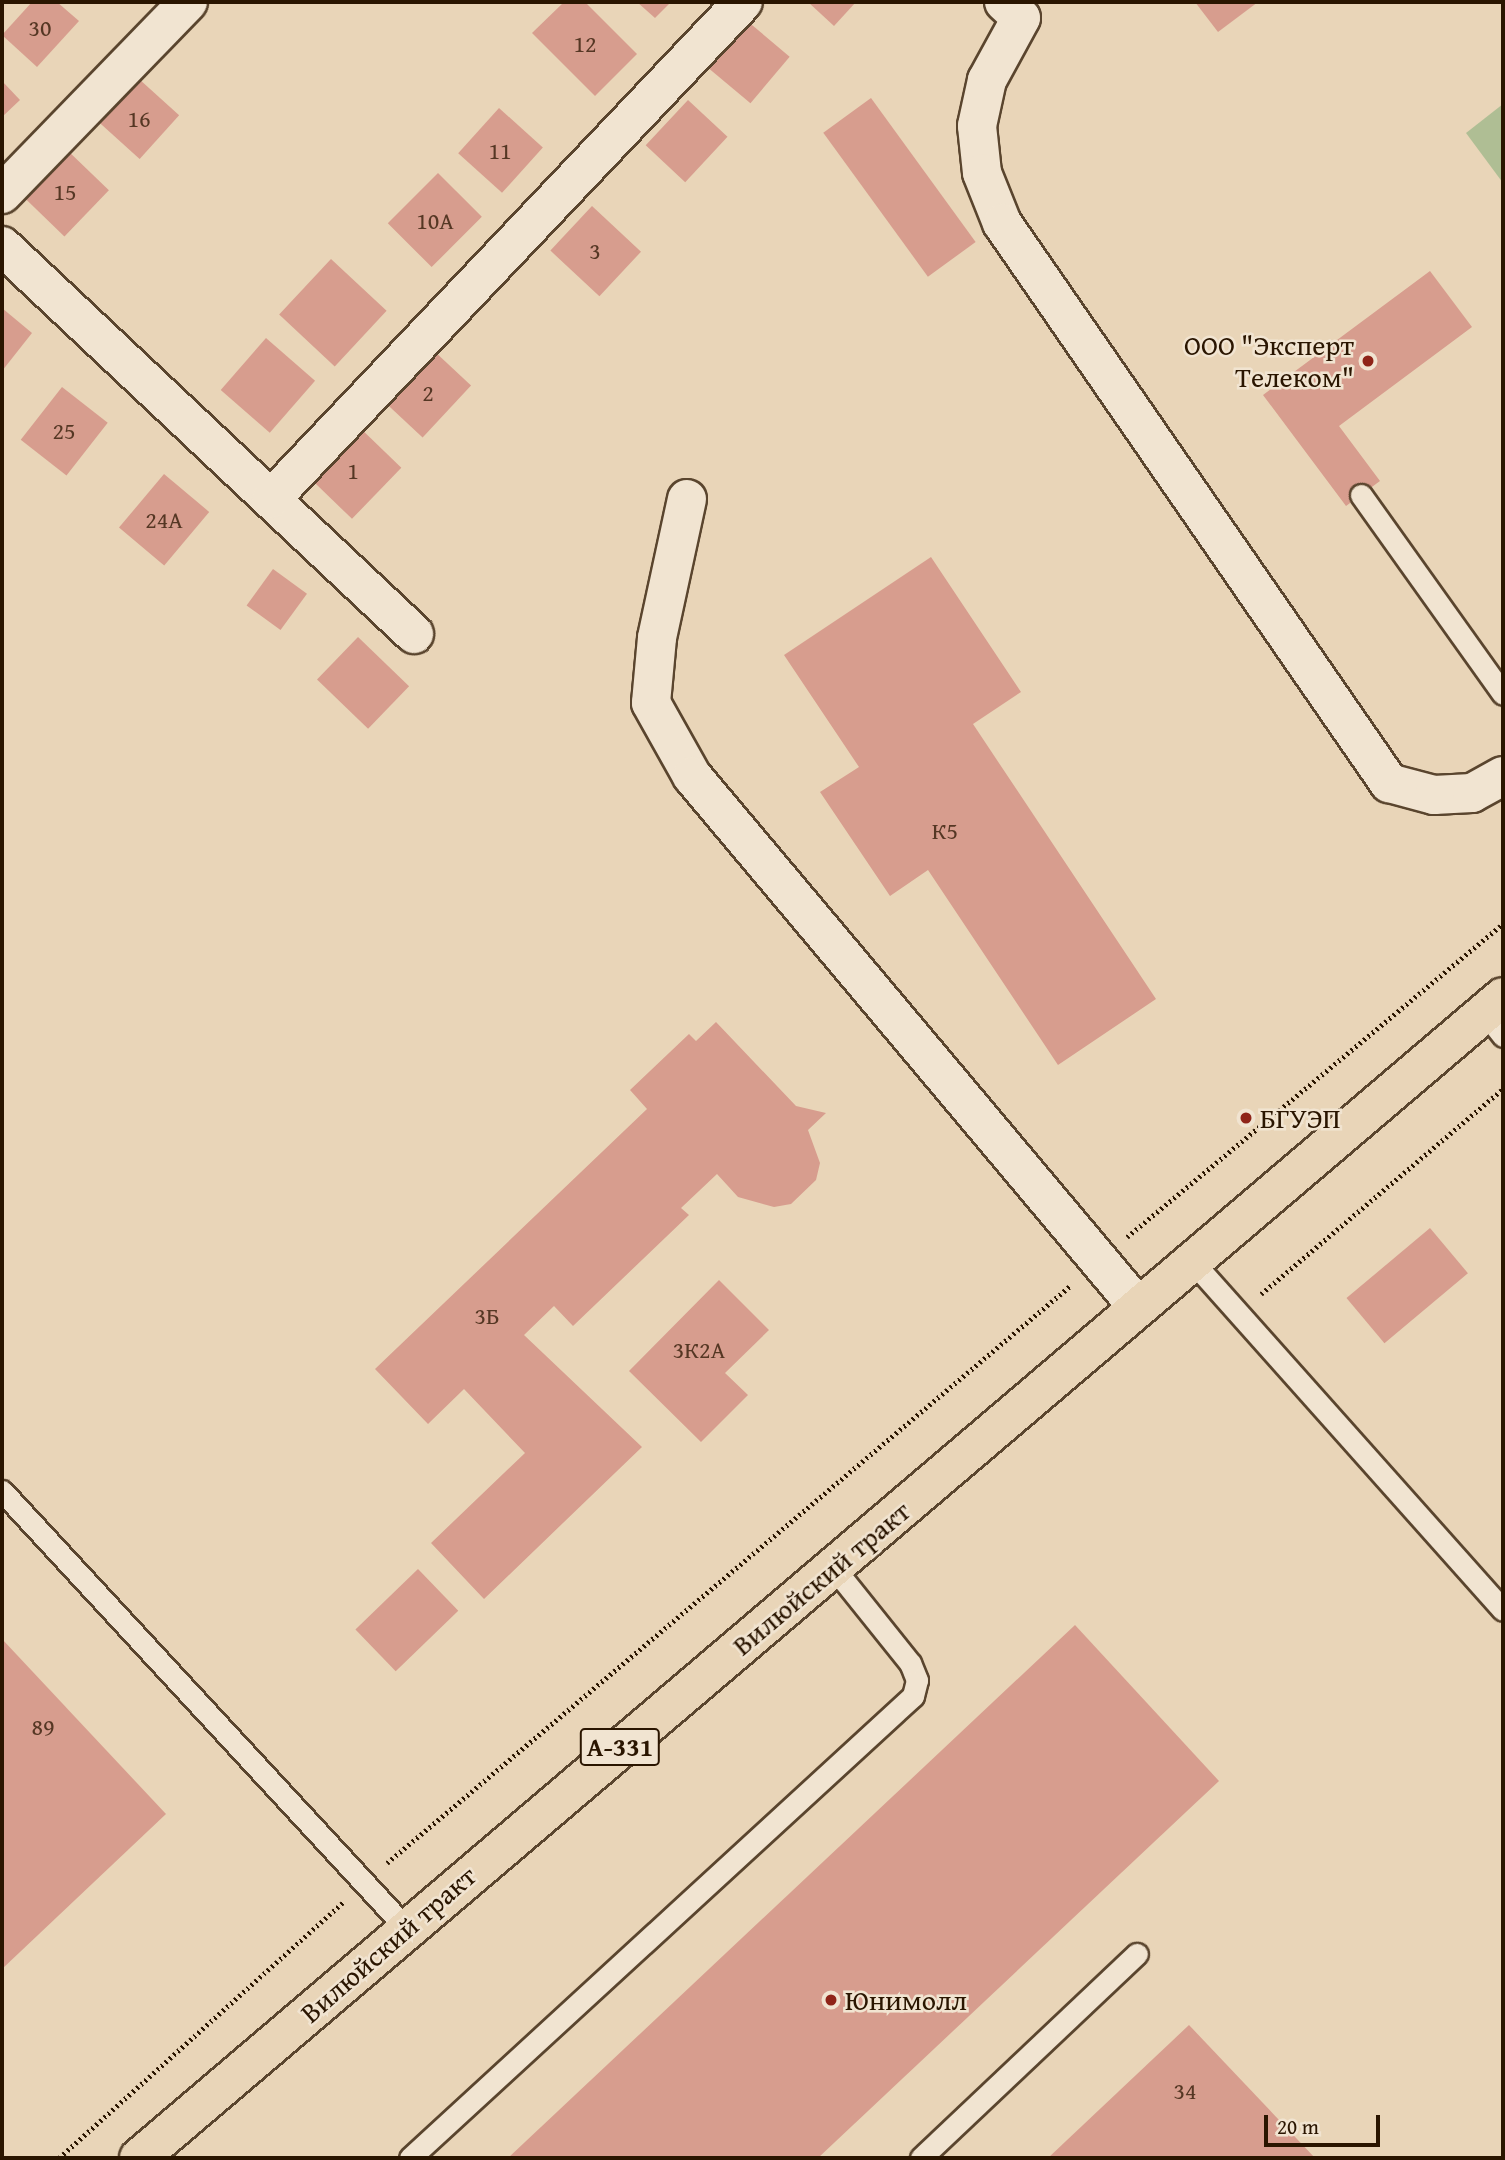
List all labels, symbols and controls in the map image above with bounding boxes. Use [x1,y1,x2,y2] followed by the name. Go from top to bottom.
[28,14,52,42] house number: 30
[573,30,597,58] house number: 12
[127,105,151,133] house number: 16
[488,137,512,165] house number: 11
[53,178,77,206] house number: 15
[416,207,454,235] house number: 10А
[589,237,601,265] house number: 3
[1184,328,1354,394] place label: ООО "Эксперт Телеком"
[1360,353,1376,369] marker: ООО "Эксперт Телеком"
[422,379,434,407] house number: 2
[52,417,76,445] house number: 25
[347,457,359,485] house number: 1
[145,506,183,534] house number: 24А
[932,817,958,845] house number: К5
[1260,1101,1341,1135] place label: БГУЭП
[1238,1110,1254,1126] marker: БГУЭП
[474,1302,500,1330] house number: 3Б
[673,1336,725,1364] house number: 3К2А
[725,1494,917,1662] street label: Вилюйский тракт
[31,1713,55,1741] house number: 89
[580,1724,660,1770] road number: А-331
[293,1859,483,2029] street label: Вилюйский тракт
[845,1983,967,2017] place label: Юнимолл
[823,1992,839,2008] marker: Юнимолл
[1173,2077,1197,2105] house number: 34
[1267,2100,1382,2144] scale bar
[1277,2111,1319,2142] text: 20 m

